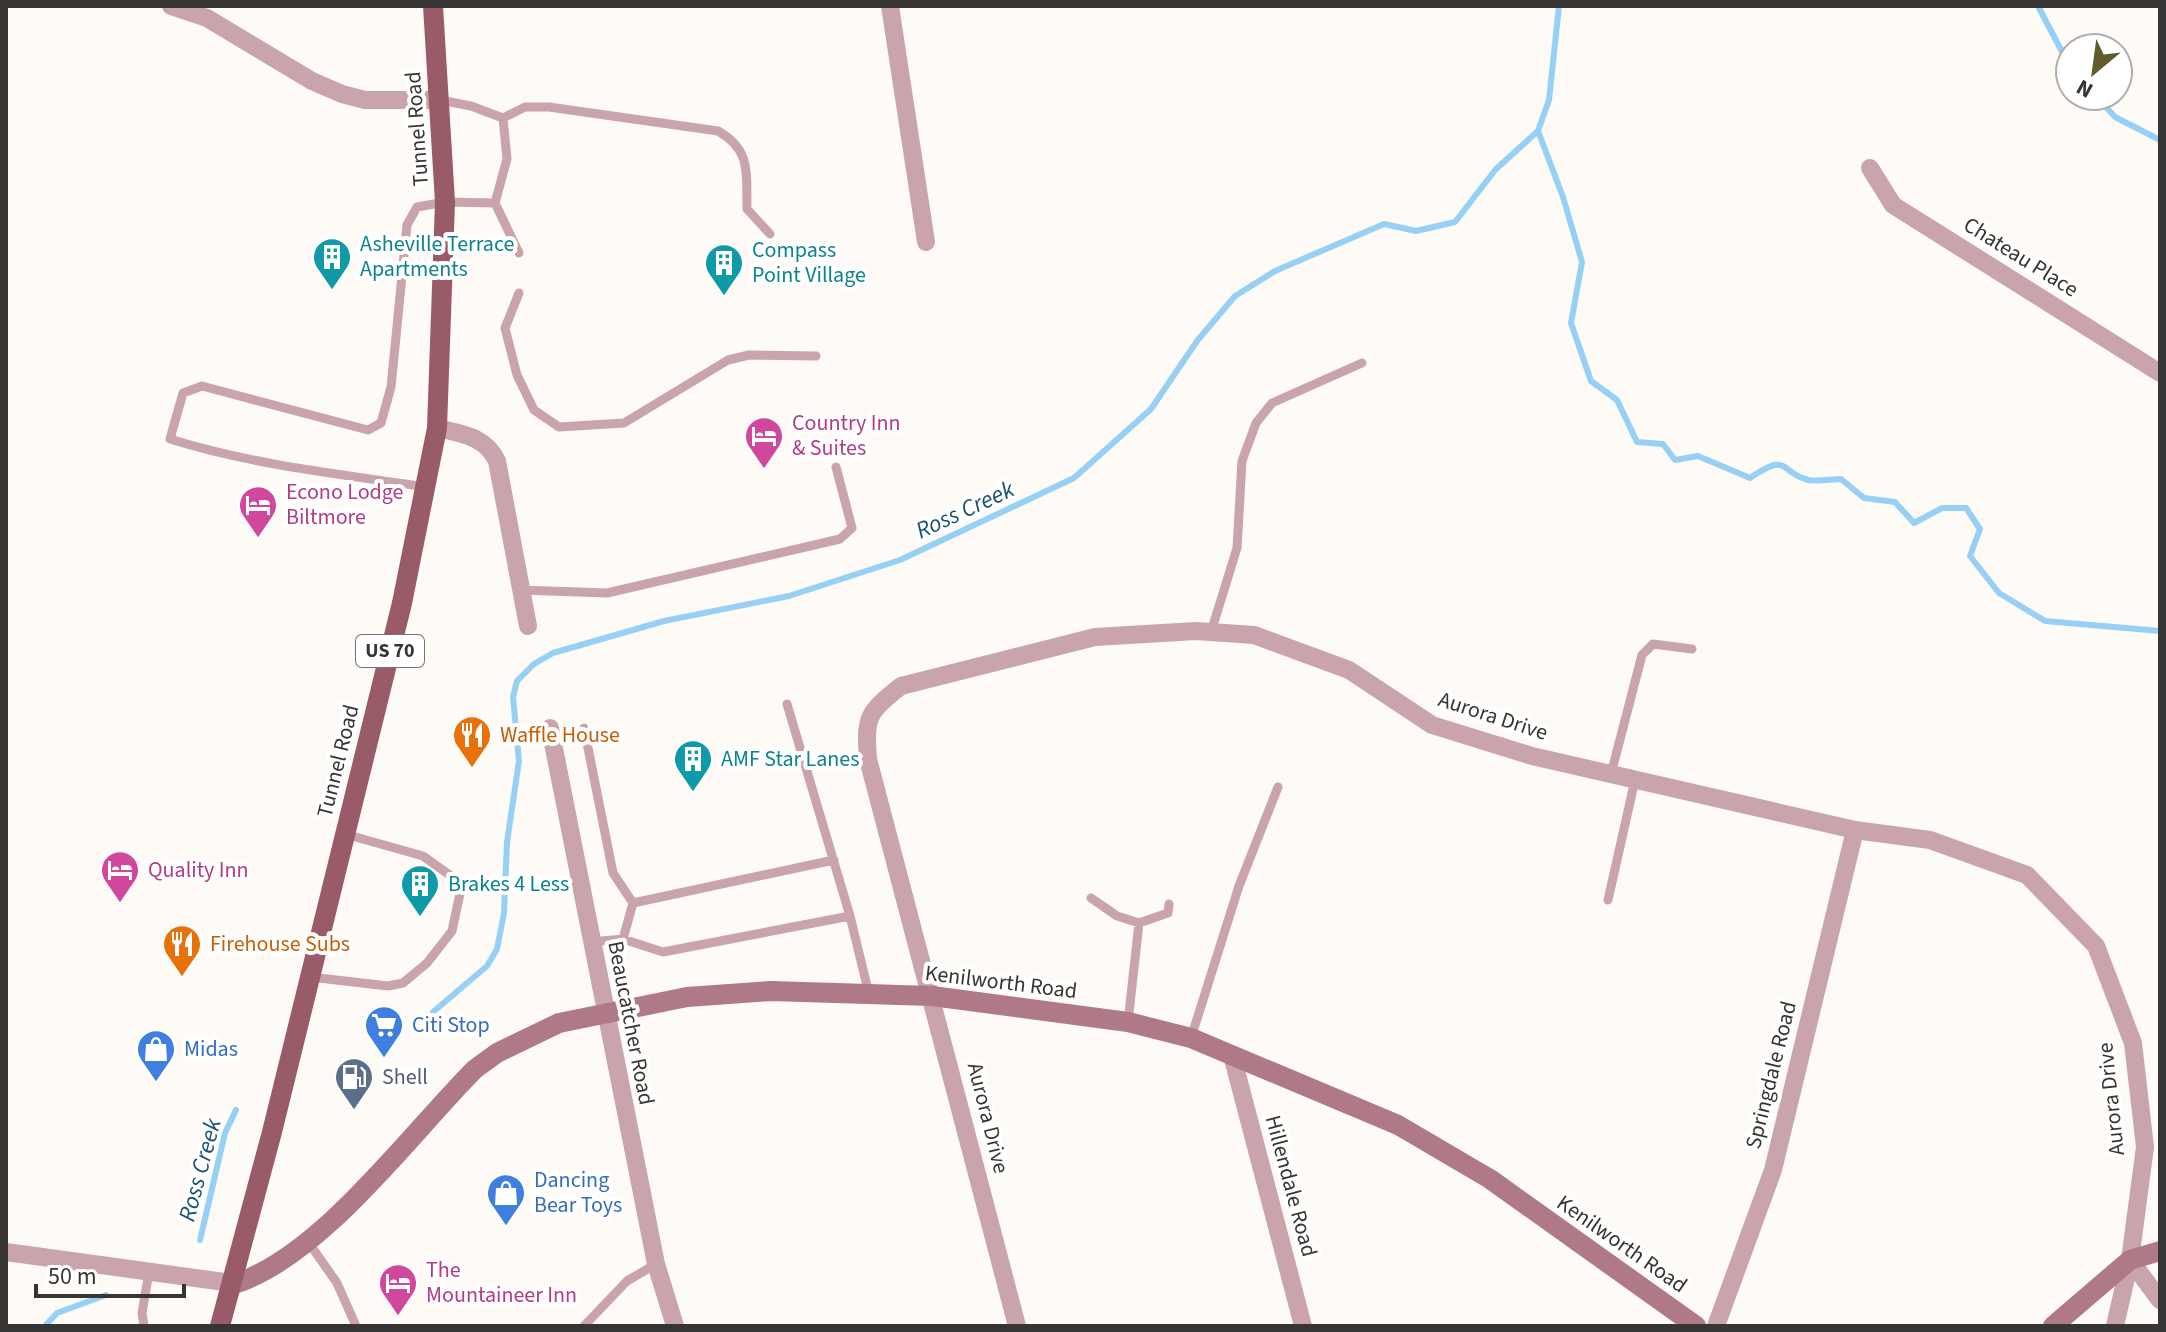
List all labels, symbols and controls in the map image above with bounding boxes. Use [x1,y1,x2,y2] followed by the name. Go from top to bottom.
[2054,32,2134,112] north arrow
[397,71,437,187] street label: Tunnel Road
[2071,71,2099,106] text: N
[1957,209,2085,305] street label: Chateau Place
[360,228,515,285] place label: Asheville Terrace Apartments
[752,234,866,291] place label: Compass Point Village
[311,236,353,291] building icon: Asheville Terrace Apartments
[703,242,745,297] building icon: Compass Point Village
[792,407,901,464] place label: Country Inn & Suites
[743,415,785,470] hotel icon: Country Inn & Suites
[910,472,1021,548] water label: Ross Creek
[286,476,404,533] place label: Econo Lodge Biltmore
[237,484,279,539] hotel icon: Econo Lodge Biltmore
[356,635,424,667] road number: US 70
[1434,683,1552,749] street label: Aurora Drive
[309,701,367,821] street label: Tunnel Road
[451,714,493,769] restaurant icon: Waffle House
[500,719,620,751] place label: Waffle House
[672,738,714,793] building icon: AMF Star Lanes
[721,743,859,775] place label: AMF Star Lanes
[99,849,141,904] hotel icon: Quality Inn
[148,854,249,886] place label: Quality Inn
[399,863,441,918] building icon: Brakes 4 Less
[448,868,569,900] place label: Brakes 4 Less
[161,923,203,978] restaurant icon: Firehouse Subs
[210,928,350,960] place label: Firehouse Subs
[599,938,663,1108] street label: Beaucatcher Road
[923,957,1079,1007] street label: Kenilworth Road
[1737,998,1805,1152] street label: Springdale Road
[363,1004,405,1059] supermarket icon: Citi Stop
[412,1009,490,1041] place label: Citi Stop
[135,1028,177,1083] shop icon: Midas
[184,1033,238,1065] place label: Midas
[2089,1041,2133,1157] street label: Aurora Drive
[333,1056,375,1111] fuel station icon: Shell
[959,1059,1017,1177] street label: Aurora Drive
[382,1061,428,1093] place label: Shell
[1257,1112,1325,1260] street label: Hillendale Road
[169,1114,231,1225] water label: Ross Creek
[534,1164,622,1221] place label: Dancing Bear Toys
[485,1172,527,1227] shop icon: Dancing Bear Toys
[1550,1187,1694,1301] street label: Kenilworth Road
[36,1248,184,1298] scale bar
[426,1254,577,1311] place label: The Mountaineer Inn
[48,1259,97,1294] text: 50 m
[377,1262,419,1317] hotel icon: The Mountaineer Inn

